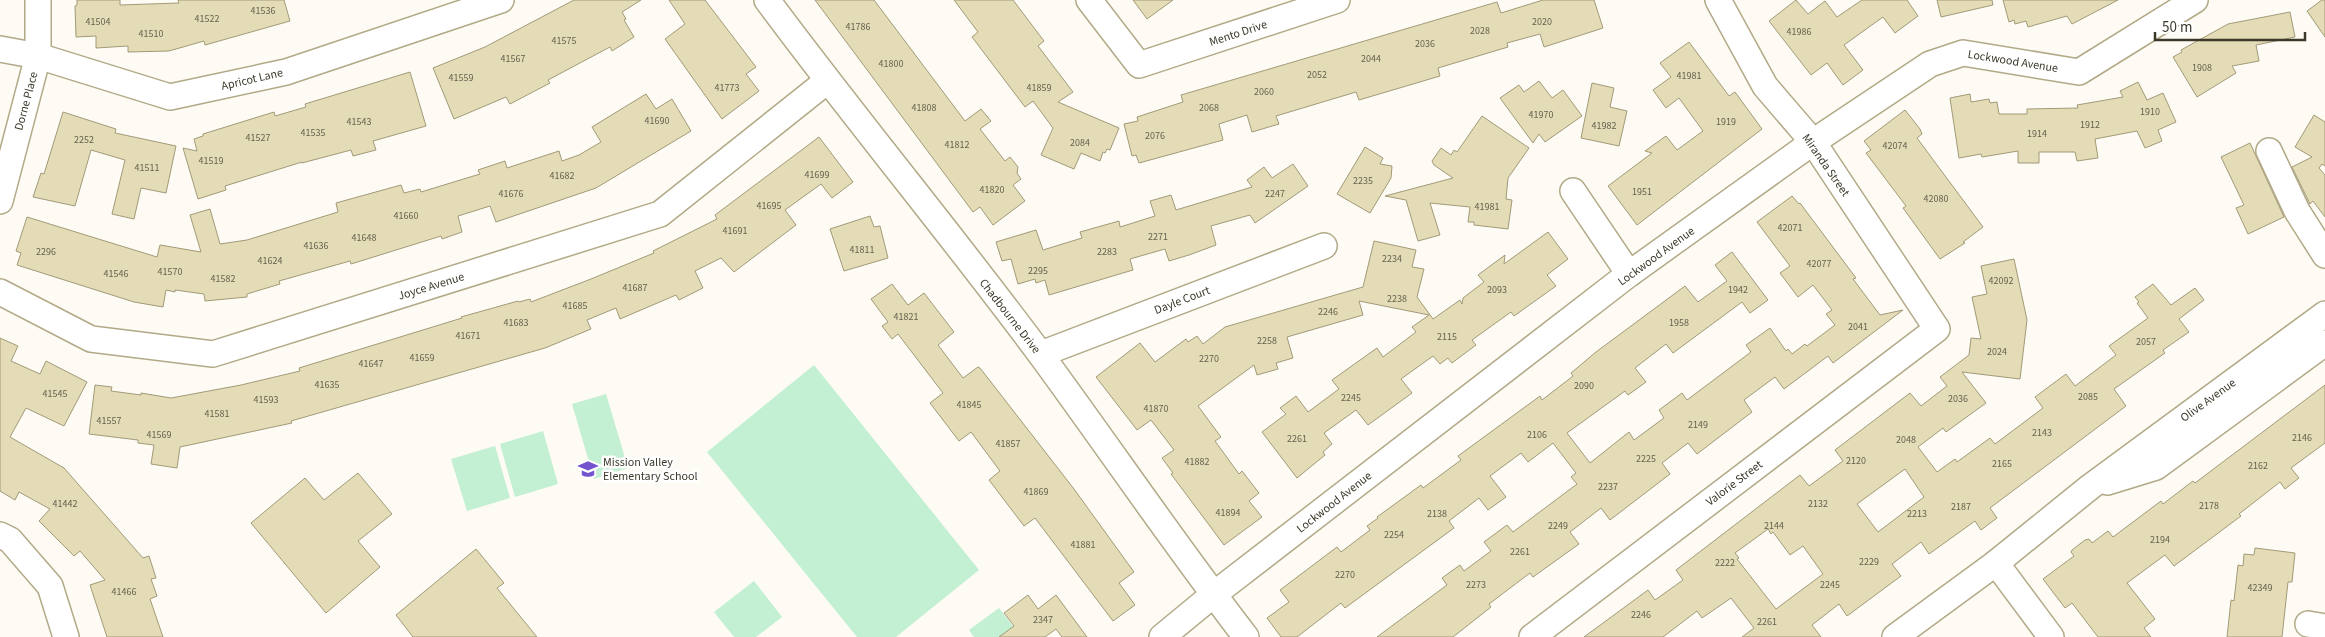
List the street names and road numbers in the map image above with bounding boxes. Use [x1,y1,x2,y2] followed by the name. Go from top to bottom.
[1207,16,1269,51] street label: Mento Drive
[1967,46,2059,77] street label: Lockwood Avenue
[220,64,285,95] street label: Apricot Lane
[11,70,42,132] street label: Dorne Place
[1798,130,1854,200] street label: Miranda Street
[1614,223,1698,290] street label: Lockwood Avenue
[396,268,466,305] street label: Joyce Avenue
[975,275,1044,357] street label: Chadbourne Drive
[1152,282,1213,319] street label: Dayle Court
[2177,374,2240,426] street label: Olive Avenue
[1702,456,1766,510] street label: Valorie Street
[1293,468,1376,537] street label: Lockwood Avenue

